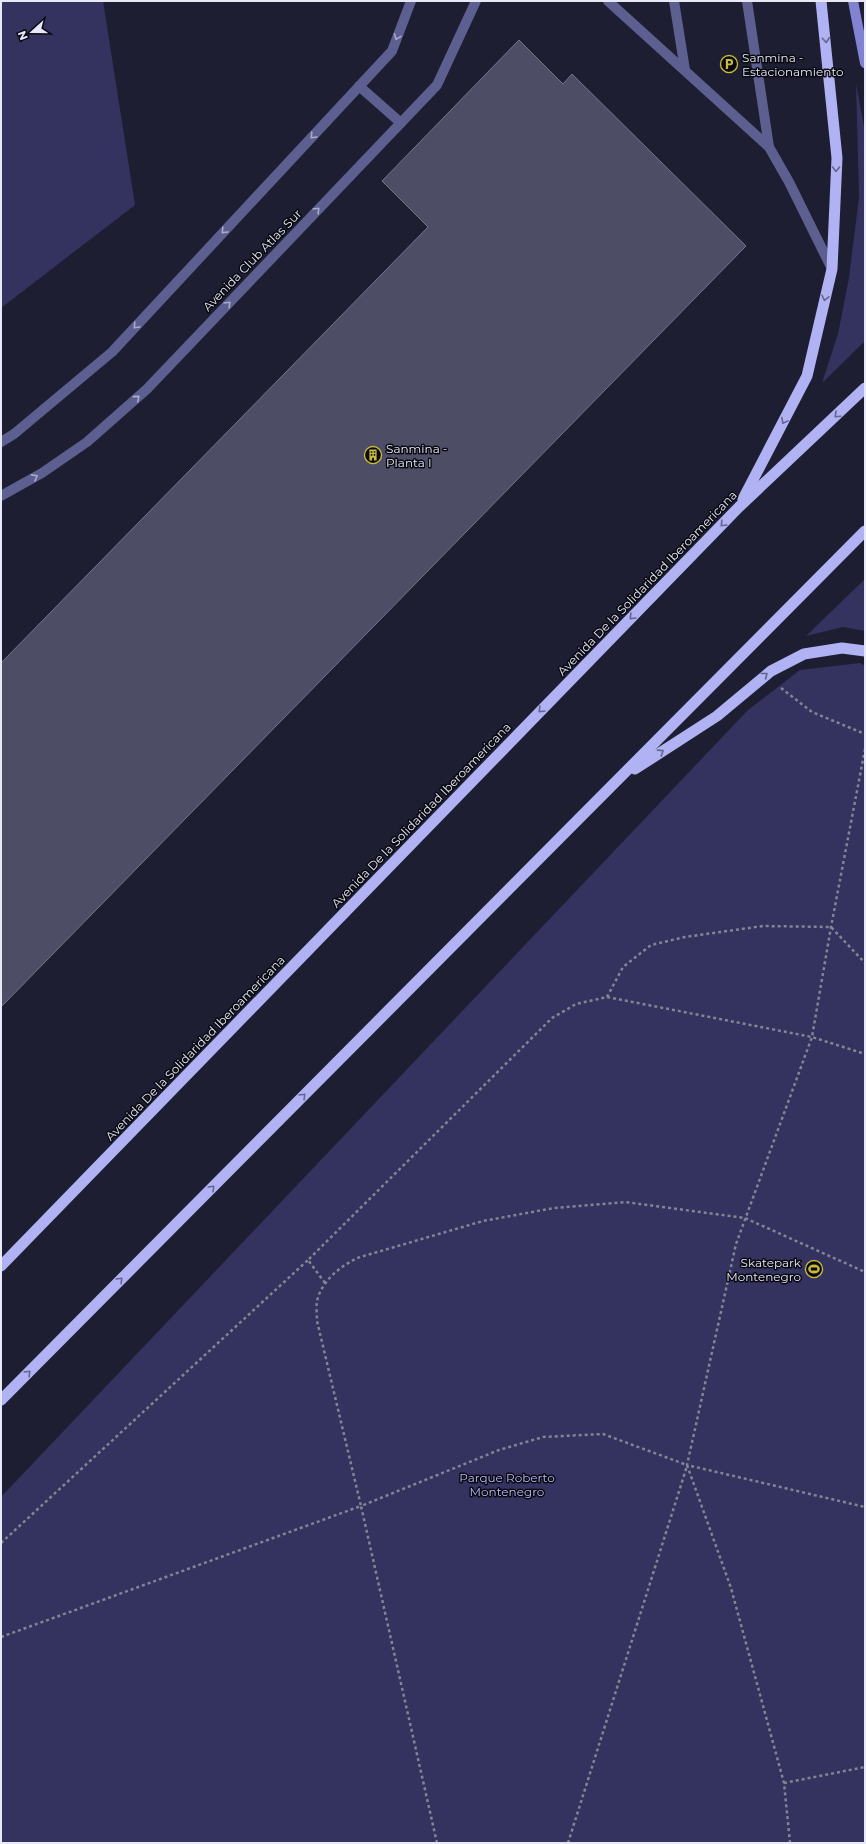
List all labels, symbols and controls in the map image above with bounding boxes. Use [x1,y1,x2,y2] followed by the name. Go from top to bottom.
[12,12,52,52] north arrow
[15,29,31,42] text: N
[393,34,401,41] one-way arrow
[821,37,830,43] one-way arrow
[742,50,844,79] place label: Sanmina - Estacionamiento
[719,54,739,74] parking icon: Sanmina - Estacionamiento
[311,131,318,138] one-way arrow
[832,166,841,172] one-way arrow
[199,206,305,314] street label: Avenida Club Atlas Sur
[313,207,320,215] one-way arrow
[222,226,229,234] one-way arrow
[822,295,830,302] one-way arrow
[223,301,231,309] one-way arrow
[133,321,141,329] one-way arrow
[133,395,140,402] one-way arrow
[834,410,842,417] one-way arrow
[781,416,789,424] one-way arrow
[386,441,447,470] place label: Sanmina - Planta I
[363,445,383,465] building icon: Sanmina - Planta I
[31,475,38,482] one-way arrow
[554,487,740,679] street label: Avenida De la Solidaridad Iberoamericana
[720,519,728,527] one-way arrow
[629,612,637,620] one-way arrow
[761,673,768,680] one-way arrow
[539,705,546,713] one-way arrow
[328,719,514,911] street label: Avenida De la Solidaridad Iberoamericana
[657,749,664,757] one-way arrow
[102,952,288,1144] street label: Avenida De la Solidaridad Iberoamericana
[299,1093,306,1101] one-way arrow
[207,1185,215,1193] one-way arrow
[726,1255,802,1284] place label: Skatepark Montenegro
[804,1259,824,1279] sports icon: Skatepark Montenegro
[115,1277,123,1285] one-way arrow
[24,1370,31,1377] one-way arrow
[459,1470,555,1499] park label: Parque Roberto Montenegro

